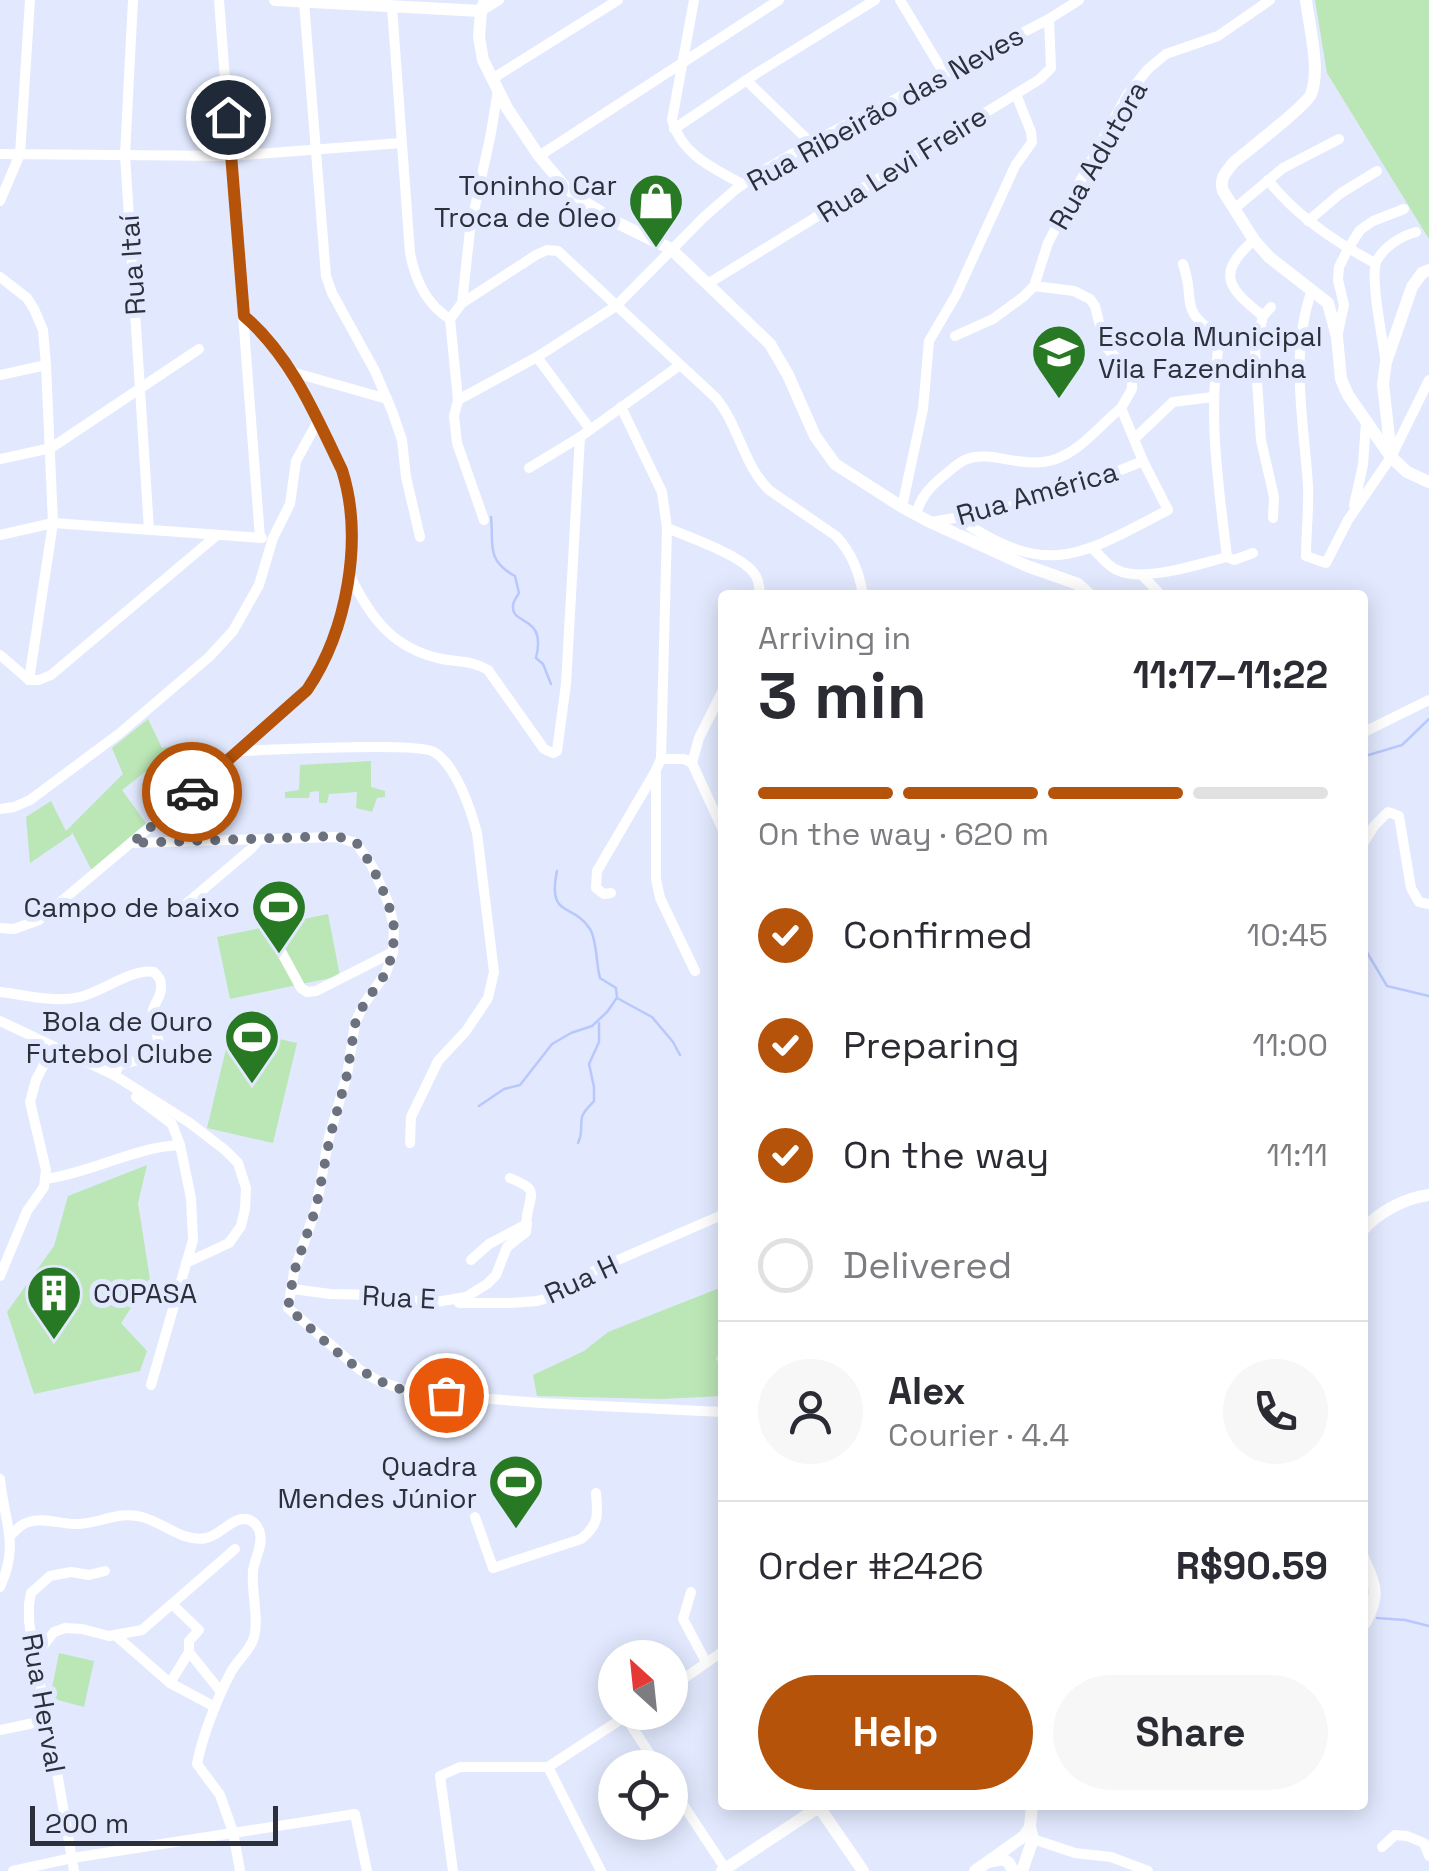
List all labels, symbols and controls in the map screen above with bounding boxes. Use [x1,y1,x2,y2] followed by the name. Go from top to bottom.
[740,17,1030,199] street label: Rua Ribeirão das Neves
[1041,74,1155,236] street label: Rua Adutora
[186,75,271,160] pin
[201,90,256,145] icon: home
[810,97,994,231] street label: Rua Levi Freire
[434,167,617,235] place label: Toninho Car Troca de Óleo
[626,171,686,250] shop icon: Toninho Car Troca de Óleo
[111,213,153,316] street label: Rua Itaí
[1098,318,1323,386] place label: Escola Municipal Vila Fazendinha
[1029,322,1089,401] school or university icon: Escola Municipal Vila Fazendinha
[952,453,1122,533] street label: Rua América
[758,618,911,658] text: Arriving in
[1133,651,1328,699] text: 11:17–11:22
[758,654,927,737] text: 3 min
[142,742,242,842] courier
[165,765,220,820] icon: car
[758,814,1049,854] text: On the way · 620 m
[249,877,309,956] sports icon: Campo de baixo
[24,889,240,925] place label: Campo de baixo
[758,908,813,963] icon: check
[843,911,1033,959] text: Confirmed
[1247,915,1328,955] text: 10:45
[26,1003,213,1071] place label: Bola de Ouro Futebol Clube
[222,1007,282,1086] sports icon: Bola de Ouro Futebol Clube
[758,1018,813,1073] icon: check
[843,1021,1020,1069] text: Preparing
[1252,1025,1328,1065] text: 11:00
[758,1128,813,1183] icon: check
[843,1131,1049,1179] text: On the way
[1266,1135,1328,1175] text: 11:11
[843,1241,1012,1289] text: Delivered
[539,1247,623,1311] street label: Rua H
[24,1263,84,1342] building icon: COPASA
[93,1275,197,1311] place label: COPASA
[361,1277,437,1317] street label: Rua E
[404,1353,489,1438] pin
[758,1359,863,1464] button: person
[1223,1359,1328,1464] button: phone
[888,1367,965,1415] text: Alex
[419,1368,474,1423] icon: bag
[888,1415,1069,1455] text: Courier · 4.4
[278,1448,477,1516] place label: Quadra Mendes Júnior
[486,1452,546,1531] sports icon: Quadra Mendes Júnior
[758,1542,984,1590] text: Order #2426
[1176,1542,1328,1590] text: R$90.59
[14,1630,74,1776] street label: Rua Herval
[598,1640,688,1730] north arrow
[598,1640,688,1840] map controls
[758,1675,1033,1790] button: Help
[1053,1675,1328,1790] button: Share
[598,1750,688,1840] button: locate
[30,1801,278,1846] scale bar
[45,1805,129,1841] text: 200 m

